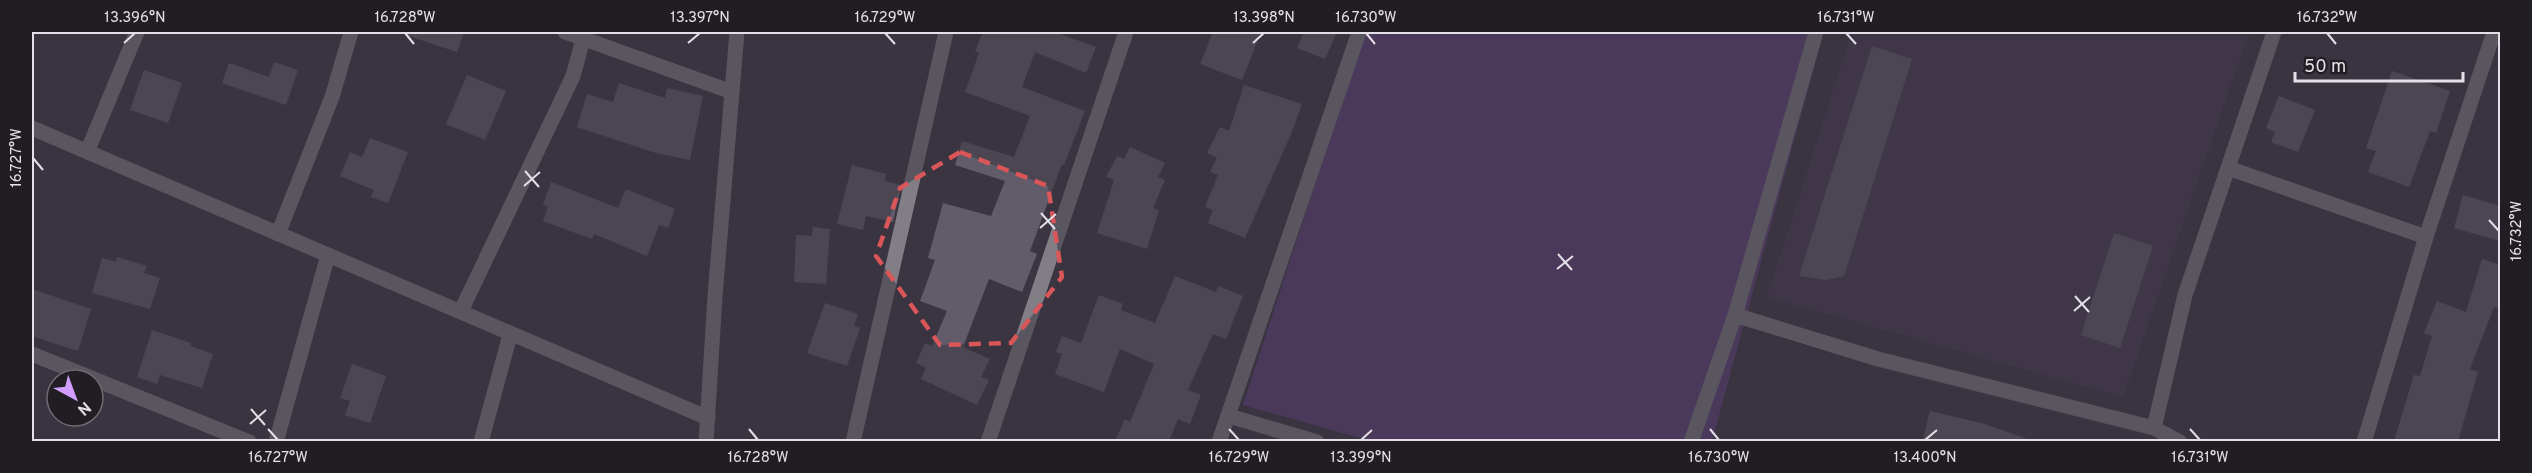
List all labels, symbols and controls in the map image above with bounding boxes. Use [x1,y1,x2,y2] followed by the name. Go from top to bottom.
[104,9,166,28] text: 13.396°N
[374,9,436,28] text: 16.728°W
[670,9,730,28] text: 13.397°N
[855,9,915,28] text: 16.729°W
[1233,9,1295,28] text: 13.398°N
[1335,9,1397,28] text: 16.730°W
[1817,9,1875,28] text: 16.731°W
[2297,9,2357,28] text: 16.732°W
[2295,45,2463,83] scale bar
[2304,56,2346,79] text: 50 m
[8,128,27,188] text: 16.727°W
[2508,201,2527,261] text: 16.732°W
[45,368,105,428] north arrow
[73,396,94,419] text: N
[248,449,308,468] text: 16.727°W
[727,449,789,468] text: 16.728°W
[1209,449,1269,468] text: 16.729°W
[1330,449,1392,468] text: 13.399°N
[1688,449,1750,468] text: 16.730°W
[1893,449,1957,468] text: 13.400°N
[2171,449,2229,468] text: 16.731°W

